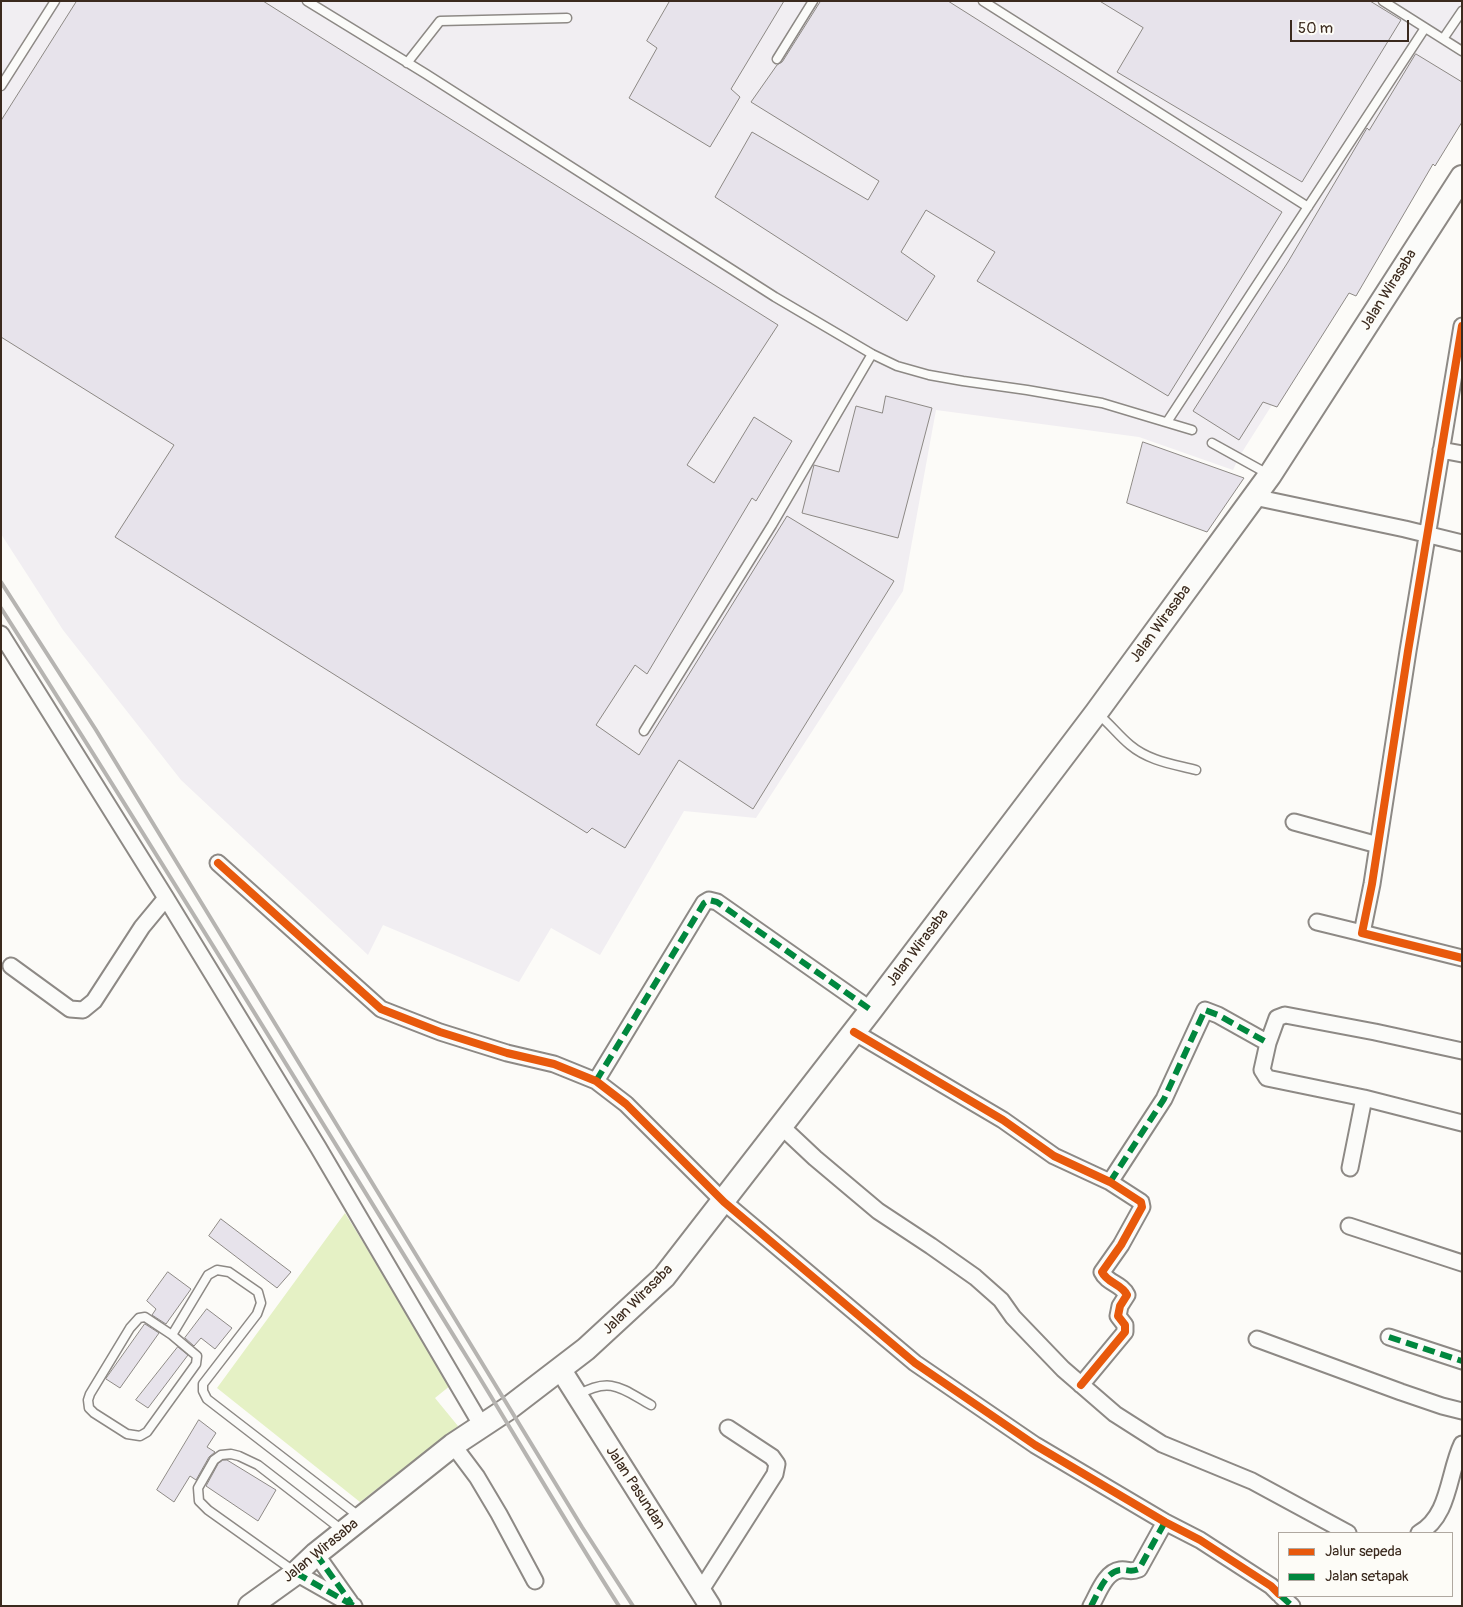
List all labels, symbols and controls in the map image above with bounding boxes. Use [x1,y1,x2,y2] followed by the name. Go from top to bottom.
[1293,10,1412,42] scale bar
[1298,19,1333,38] text: 50 m
[1357,246,1421,334] street label: Jalan Wirasaba
[1127,582,1195,666] street label: Jalan Wirasaba
[883,906,953,990] street label: Jalan Wirasaba
[599,1261,677,1339] street label: Jalan Wirasaba
[601,1443,669,1533] street label: Jalan Pasundan
[280,1515,362,1587] street label: Jalan Wirasaba
[1278,1532,1453,1597] legend
[1325,1542,1402,1561] text: Jalur sepeda
[1325,1567,1408,1586] text: Jalan setapak

